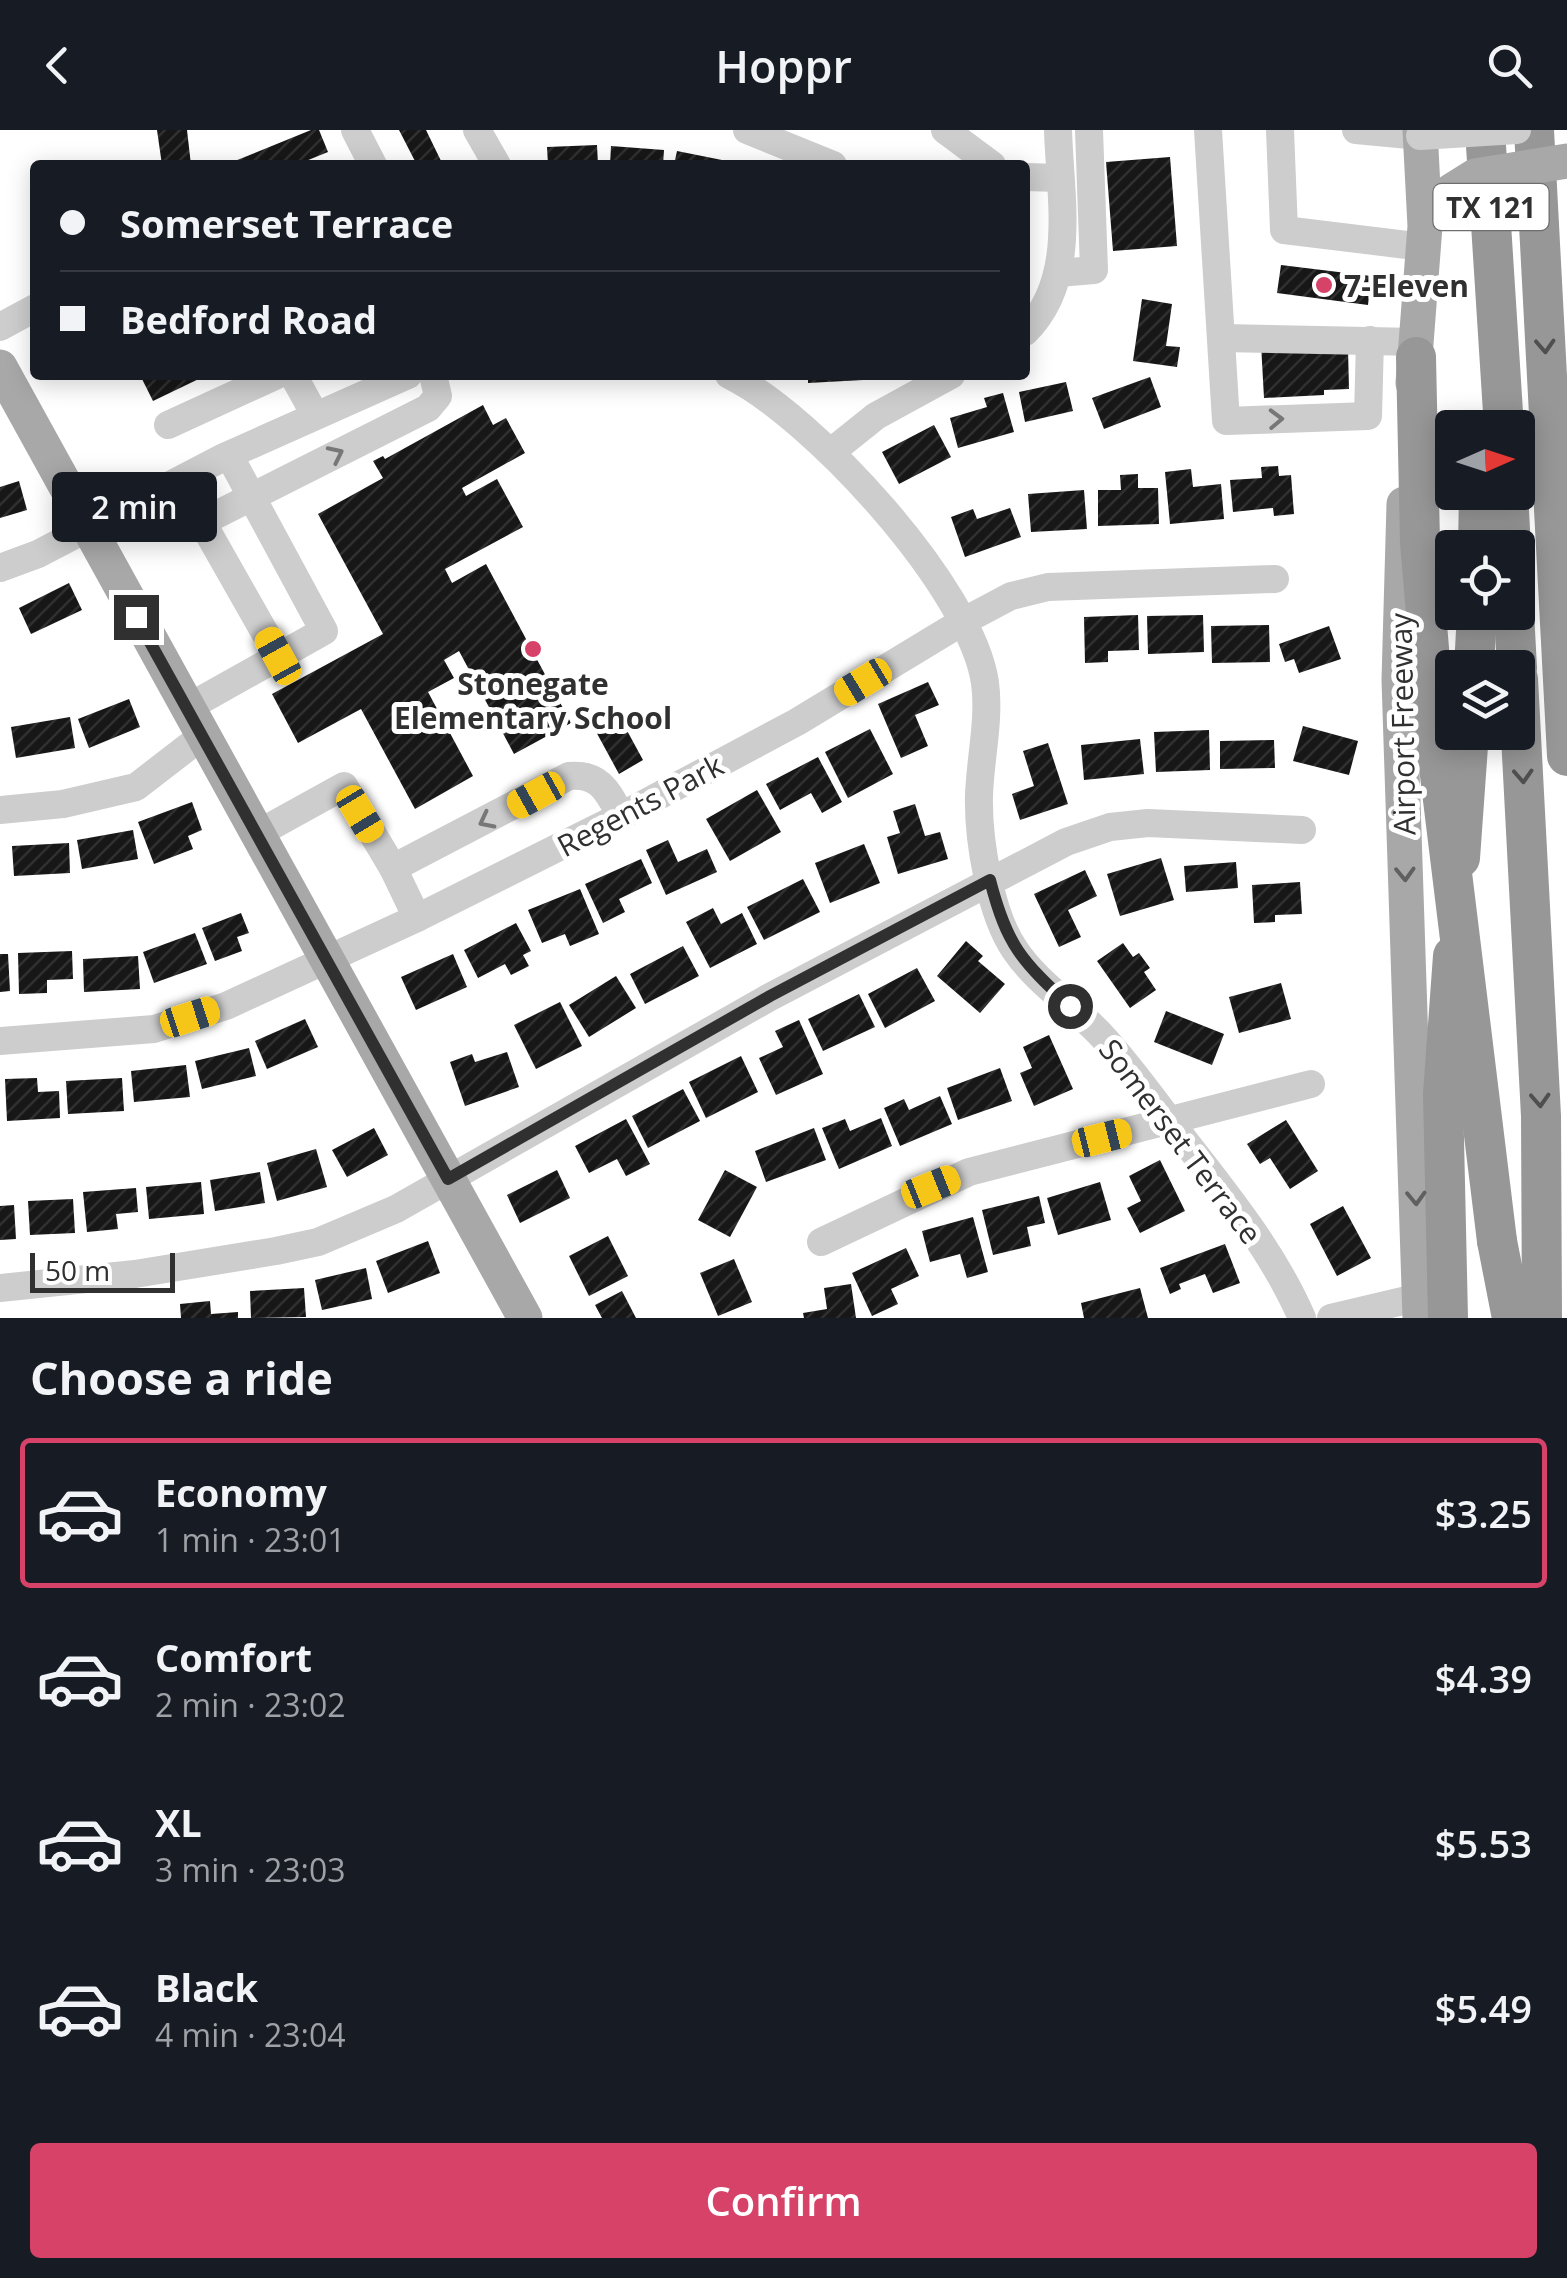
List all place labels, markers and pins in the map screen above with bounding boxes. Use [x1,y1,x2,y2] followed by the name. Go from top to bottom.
[1344,265,1469,306] place label: 7-Eleven
[1313,274,1335,296] marker: 7-Eleven
[522,638,544,660] marker: Stonegate Elementary School
[394,663,672,738] place label: Stonegate Elementary School

